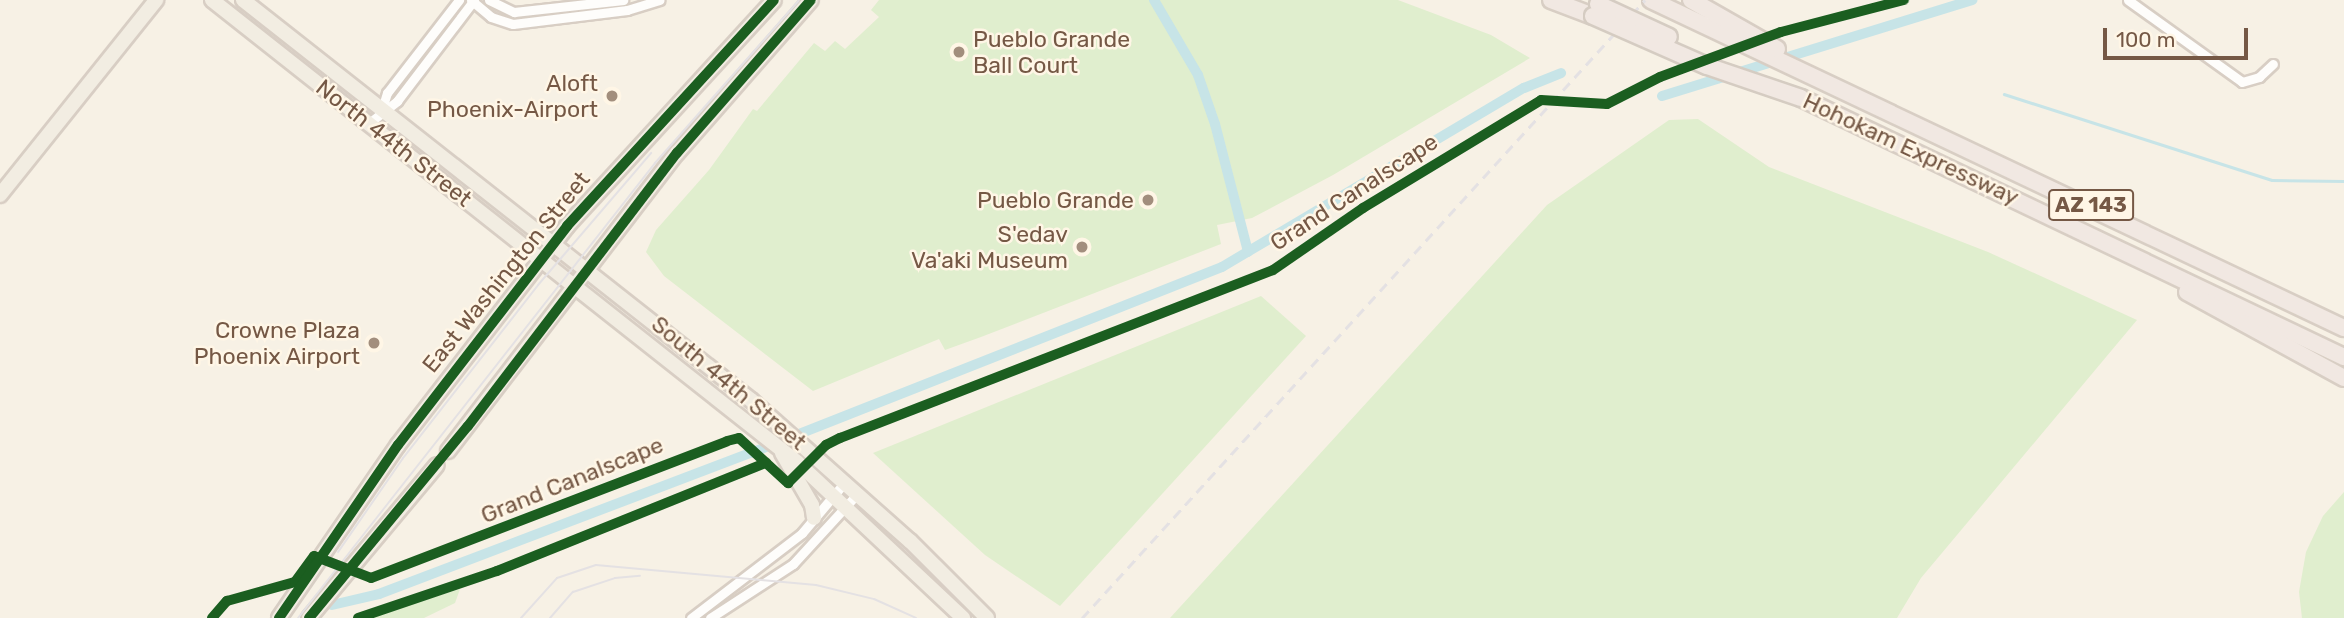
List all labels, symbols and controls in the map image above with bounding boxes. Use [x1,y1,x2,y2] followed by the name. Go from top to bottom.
[2106,14,2251,58] scale bar
[973,25,1130,79] place label: Pueblo Grande Ball Court
[2116,27,2175,52] text: 100 m
[951,44,967,60] marker: Pueblo Grande Ball Court
[427,69,598,123] place label: Aloft Phoenix-Airport
[311,74,477,212] street label: North 44th Street
[1799,87,2023,211] street label: Hohokam Expressway
[604,88,620,104] marker: Aloft Phoenix-Airport
[1265,128,1443,256] street label: Grand Canalscape
[416,166,596,378] street label: East Washington Street
[977,186,1134,214] place label: Pueblo Grande
[2047,188,2135,222] road number: AZ 143
[1140,192,1156,208] marker: Pueblo Grande
[911,220,1068,274] place label: S'edav Va'aki Museum
[1074,239,1090,255] marker: S'edav Va'aki Museum
[646,310,812,456] street label: South 44th Street
[193,316,360,370] place label: Crowne Plaza Phoenix Airport
[366,335,382,351] marker: Crowne Plaza Phoenix Airport
[477,431,667,529] street label: Grand Canalscape

